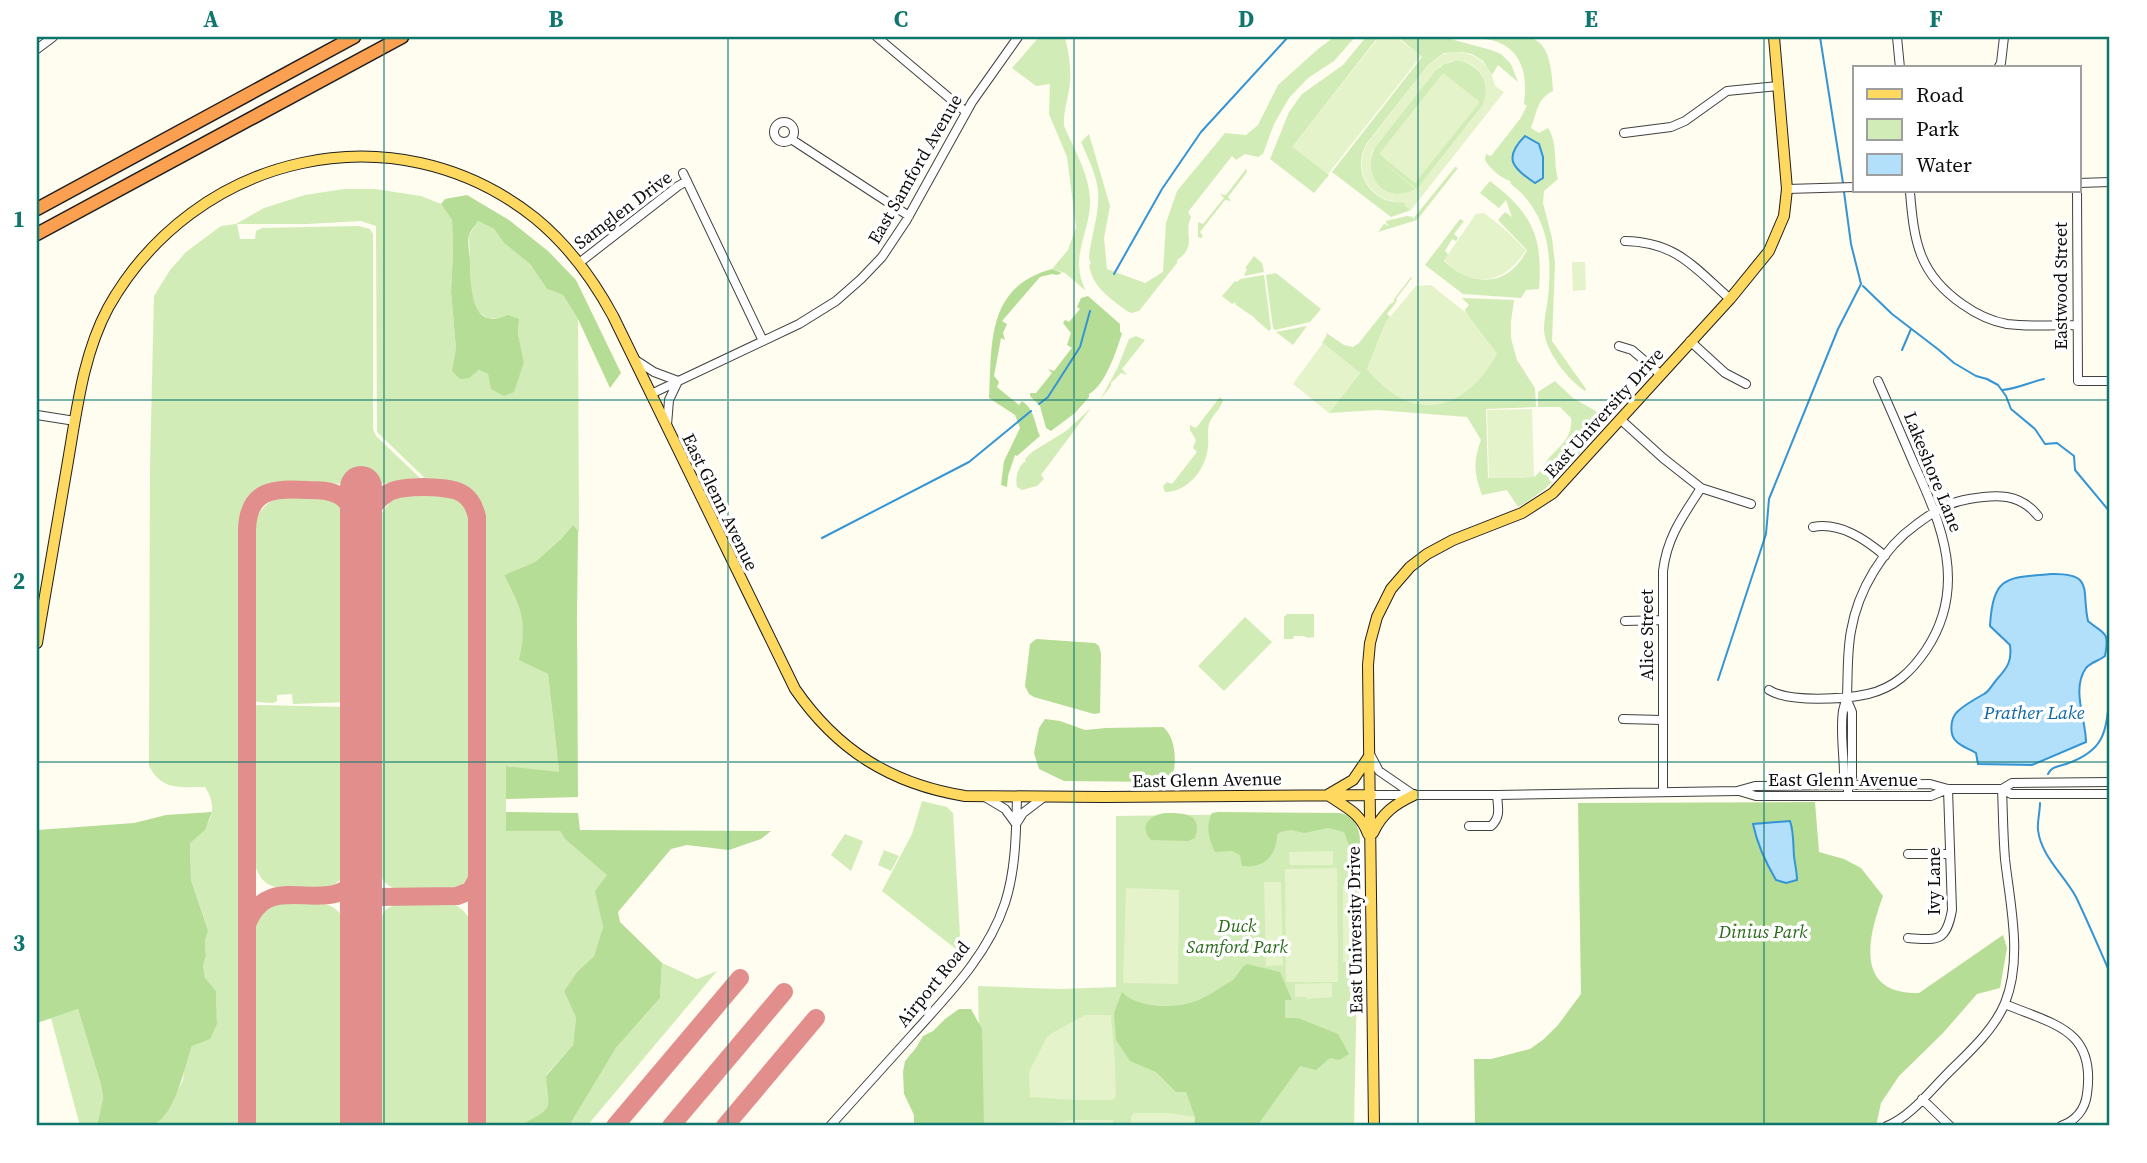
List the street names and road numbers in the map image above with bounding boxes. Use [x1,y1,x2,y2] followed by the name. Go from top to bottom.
[861,89,968,248] street label: East Samford Avenue
[569,165,677,255] street label: Samglen Drive
[2048,222,2073,350] street label: Eastwood Street
[1538,342,1669,483] street label: East University Drive
[1898,408,1969,536] street label: Lakeshore Lane
[676,429,765,575] street label: East Glenn Avenue
[1634,589,1659,681] street label: Alice Street
[1132,766,1282,793] street label: East Glenn Avenue
[1768,767,1918,792] street label: East Glenn Avenue
[1341,846,1368,1014] street label: East University Drive
[1921,847,1946,915] street label: Ivy Lane
[890,935,975,1032] street label: Airport Road

